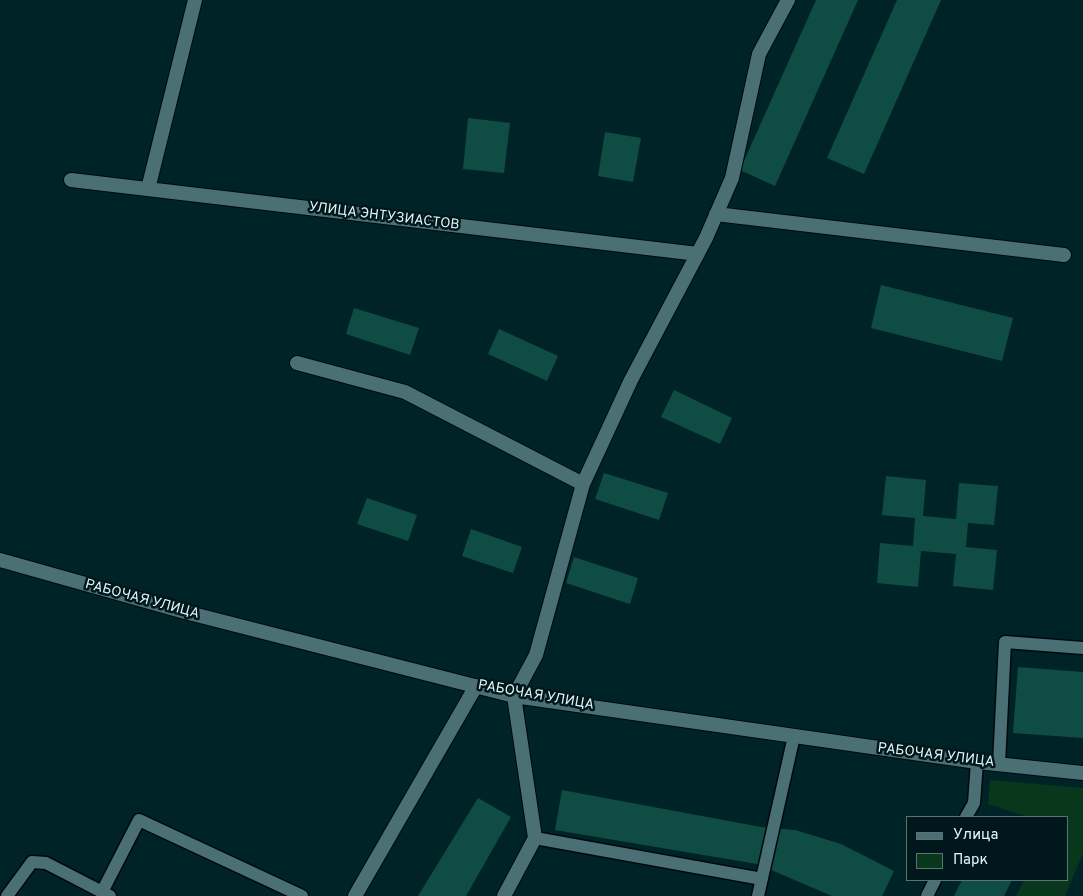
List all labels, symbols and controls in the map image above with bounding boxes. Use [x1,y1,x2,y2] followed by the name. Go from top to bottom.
[308,199,460,235] street label: УЛИЦА ЭНТУЗИАСТОВ
[83,577,201,623] street label: РАБОЧАЯ УЛИЦА
[477,678,595,714] street label: РАБОЧАЯ УЛИЦА
[877,740,995,772] street label: РАБОЧАЯ УЛИЦА
[906,816,1068,881] legend
[953,826,998,845] text: Улица
[953,851,988,870] text: Парк

